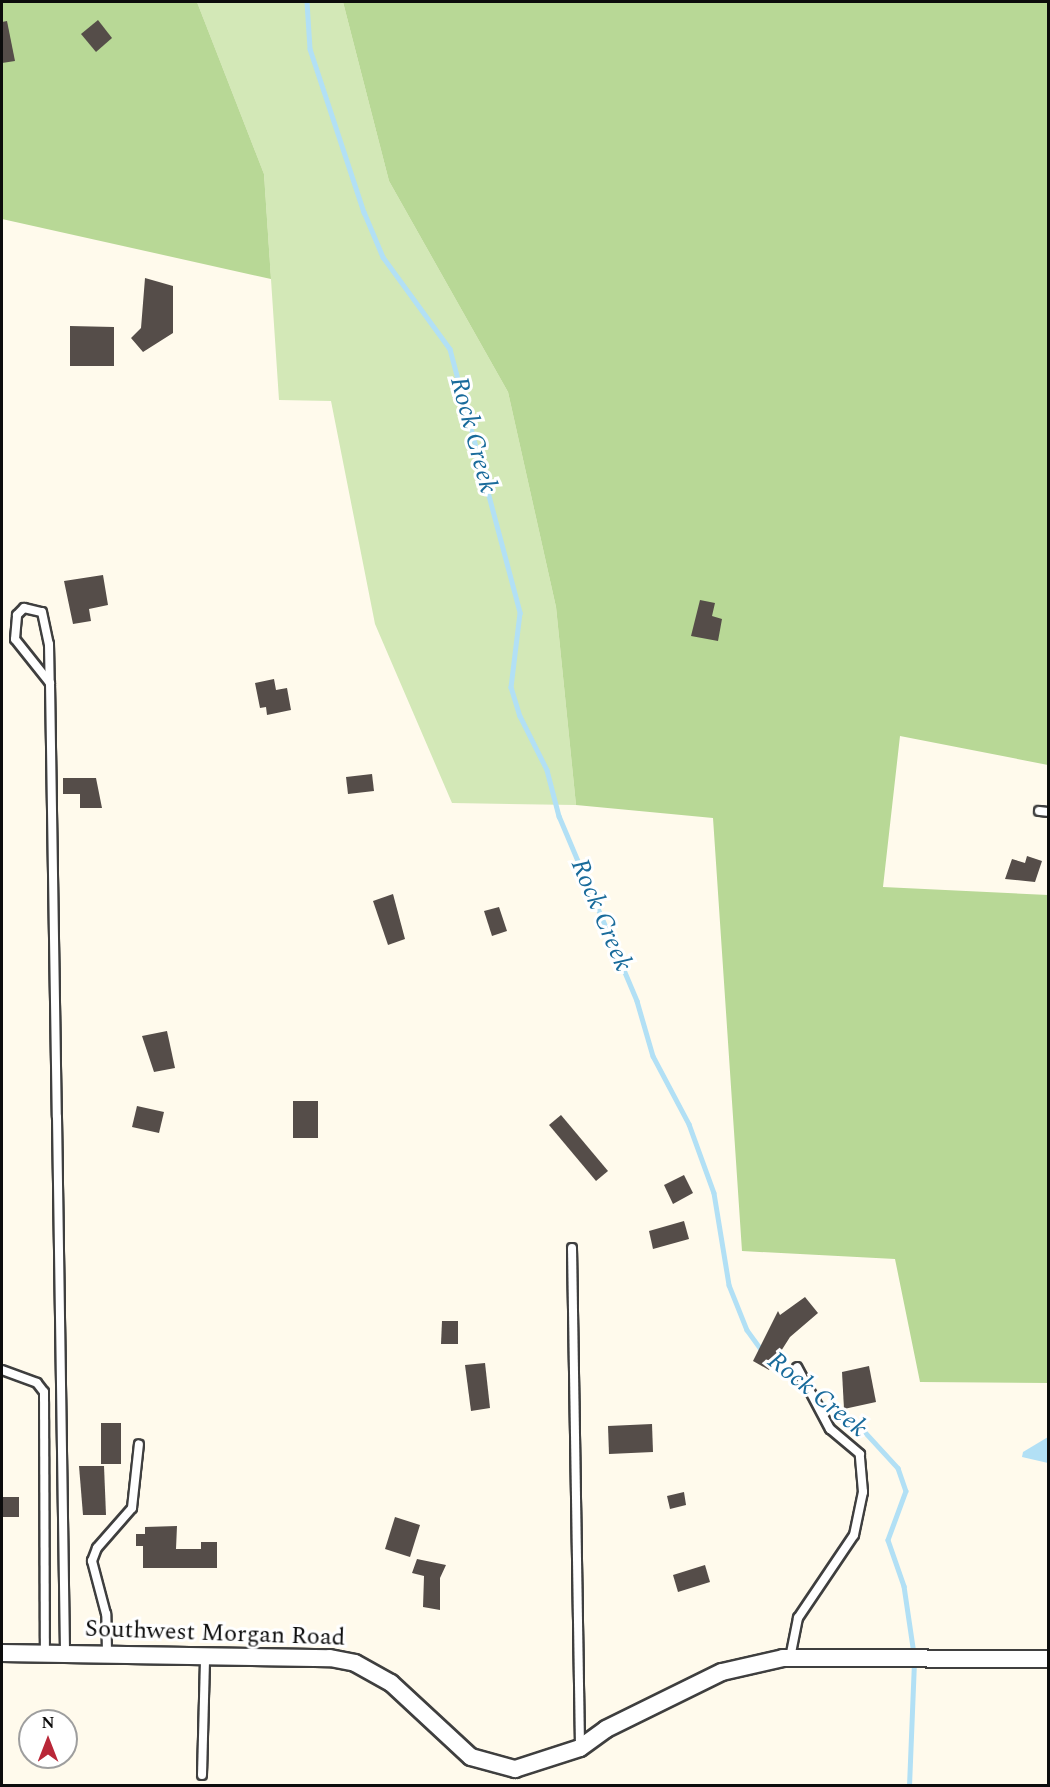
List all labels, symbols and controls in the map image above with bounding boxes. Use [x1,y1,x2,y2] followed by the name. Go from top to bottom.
[443,373,503,497] water label: Rock Creek
[563,854,639,976] water label: Rock Creek
[761,1345,873,1445] water label: Rock Creek
[84,1615,346,1653] street label: Southwest Morgan Road
[18,1709,78,1769] north arrow
[41,1711,55,1735] text: N

